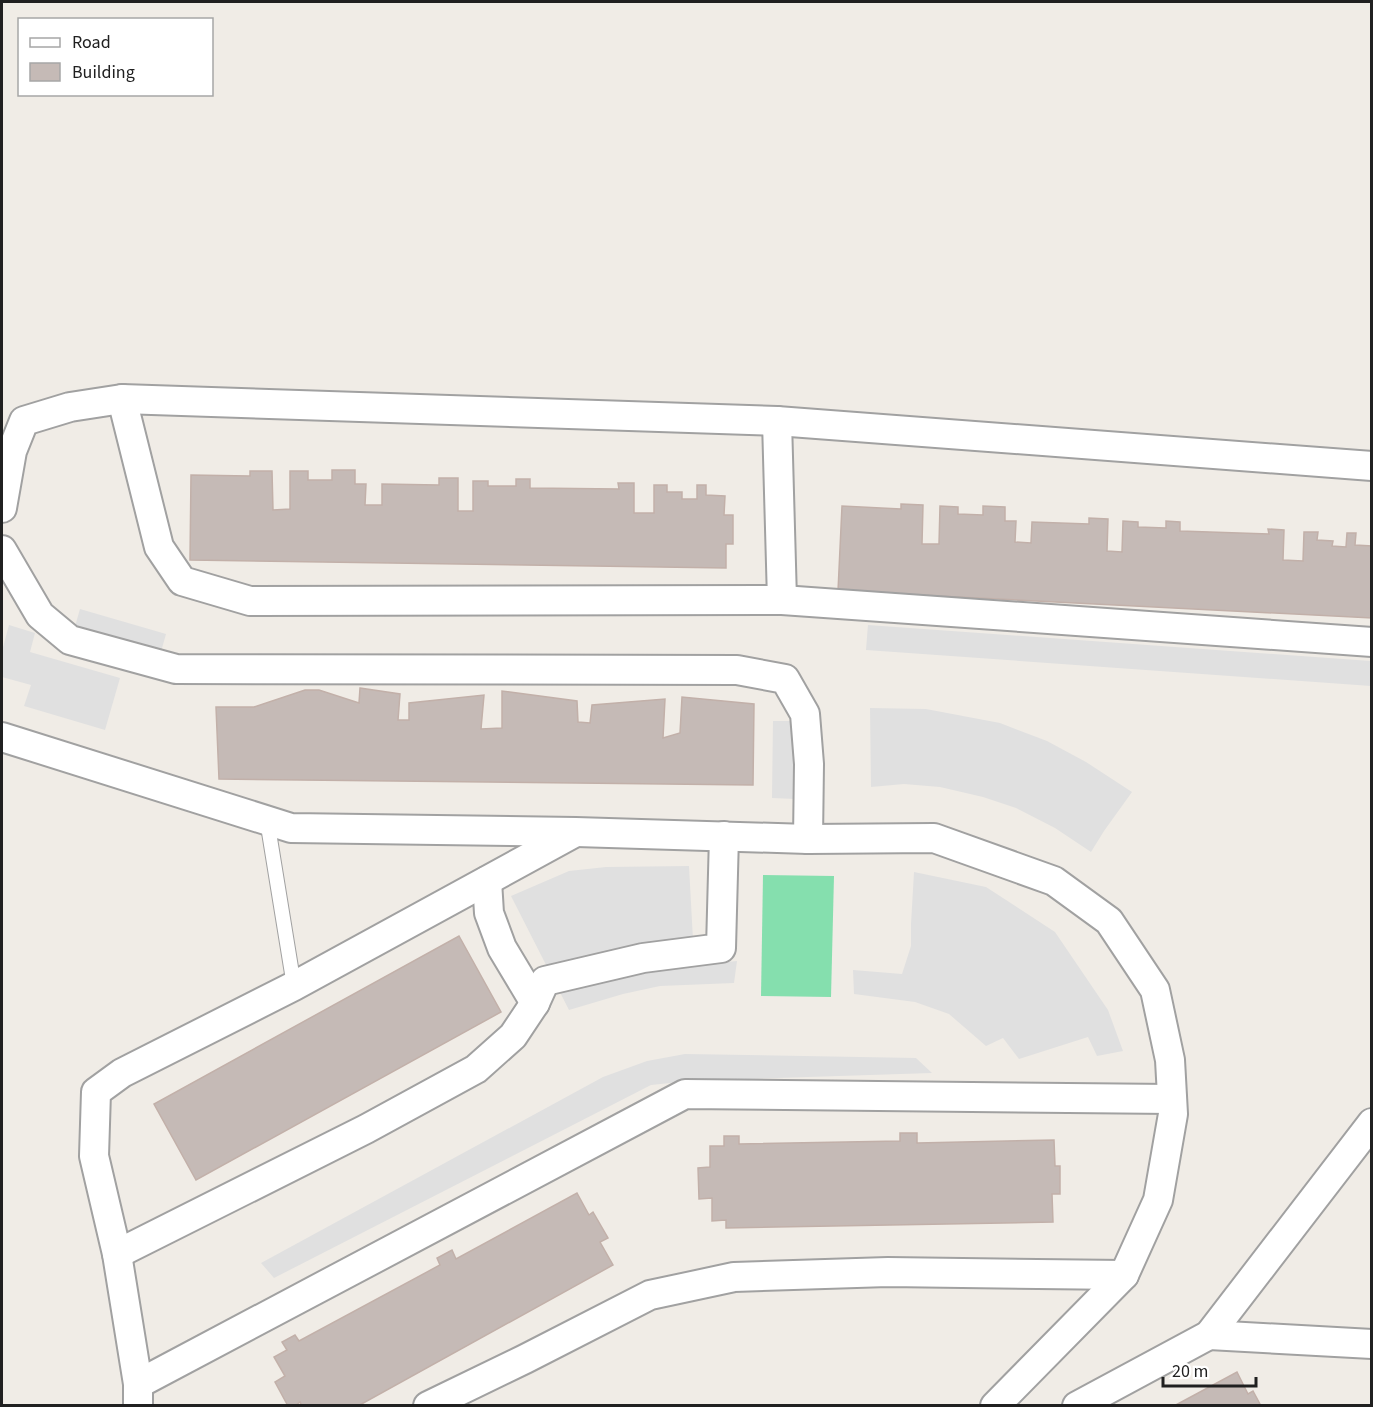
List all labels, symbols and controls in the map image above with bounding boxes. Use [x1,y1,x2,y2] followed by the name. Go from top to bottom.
[18,18,213,96] legend
[72,30,111,55] text: Road
[72,60,135,85] text: Building
[1163,1350,1256,1388] scale bar
[1172,1359,1208,1384] text: 20 m

